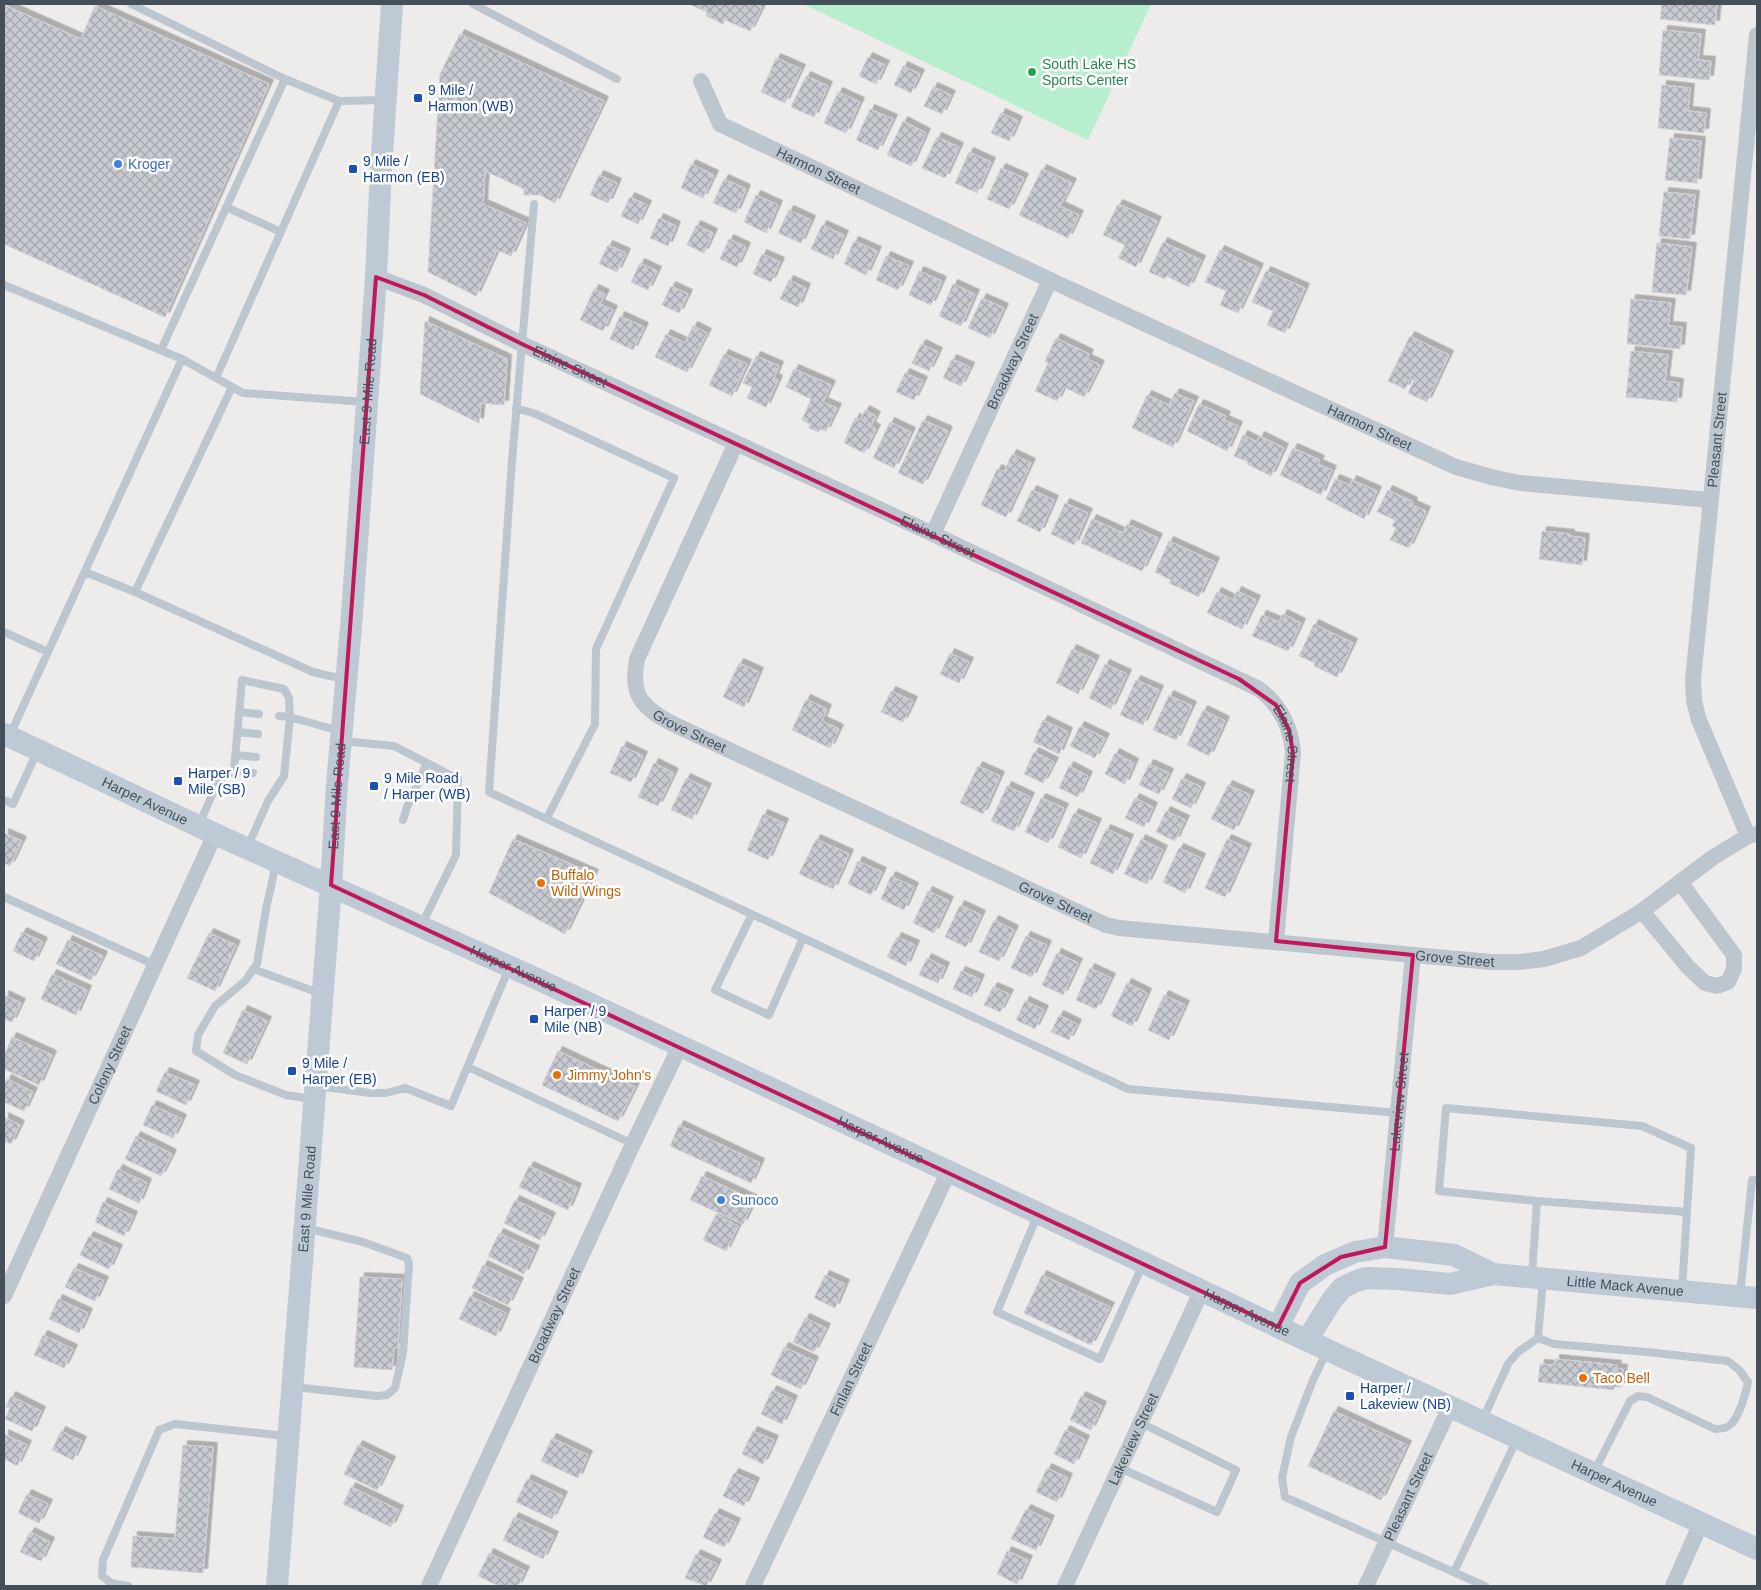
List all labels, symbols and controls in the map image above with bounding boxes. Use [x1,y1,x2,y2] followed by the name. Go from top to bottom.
[1042,56,1136,88] place label: South Lake HS Sports Center
[1026,66,1038,78] marker: South Lake HS Sports Center
[428,82,514,114] place label: 9 Mile / Harmon (WB)
[412,92,424,104] marker: 9 Mile / Harmon (WB)
[774,144,863,197] street label: Harmon Street
[363,153,445,185] place label: 9 Mile / Harmon (EB)
[128,156,170,172] place label: Kroger
[112,158,124,170] marker: Kroger
[347,163,359,175] marker: 9 Mile / Harmon (EB)
[984,311,1041,412] street label: Broadway Street
[356,338,380,445] street label: East 9 Mile Road
[530,342,610,390] street label: Elaine Street
[1704,391,1730,488] street label: Pleasant Street
[1325,401,1415,454] street label: Harmon Street
[898,512,978,561] street label: Elaine Street
[1270,702,1301,783] street label: Elaine Street
[650,706,729,756] street label: Grove Street
[325,742,349,850] street label: East 9 Mile Road
[188,765,250,797] place label: Harper / 9 Mile (SB)
[384,770,470,802] place label: 9 Mile Road / Harper (WB)
[99,774,191,828] street label: Harper Avenue
[172,775,184,787] marker: Harper / 9 Mile (SB)
[368,780,380,792] marker: 9 Mile Road / Harper (WB)
[551,867,621,899] place label: Buffalo Wild Wings
[535,877,547,889] marker: Buffalo Wild Wings
[1016,878,1095,926] street label: Grove Street
[468,942,560,995] street label: Harper Avenue
[1415,947,1495,970] street label: Grove Street
[544,1003,606,1035] place label: Harper / 9 Mile (NB)
[528,1013,540,1025] marker: Harper / 9 Mile (NB)
[85,1023,134,1107] street label: Colony Street
[1386,1051,1412,1152] street label: Lakeview Street
[302,1055,377,1087] place label: 9 Mile / Harper (EB)
[286,1065,298,1077] marker: 9 Mile / Harper (EB)
[567,1067,651,1083] place label: Jimmy John's
[551,1069,563,1081] marker: Jimmy John's
[835,1113,926,1167] street label: Harper Avenue
[295,1145,319,1253] street label: East 9 Mile Road
[731,1192,779,1208] place label: Sunoco
[715,1194,727,1206] marker: Sunoco
[525,1265,583,1366] street label: Broadway Street
[1566,1273,1685,1299] street label: Little Mack Avenue
[1202,1285,1293,1340] street label: Harper Avenue
[827,1339,875,1418] street label: Finlan Street
[1593,1370,1650,1386] place label: Taco Bell
[1577,1372,1589,1384] marker: Taco Bell
[1360,1380,1451,1412] place label: Harper / Lakeview (NB)
[1105,1390,1161,1488] street label: Lakeview Street
[1344,1390,1356,1402] marker: Harper / Lakeview (NB)
[1380,1450,1436,1543] street label: Pleasant Street
[1569,1456,1660,1510] street label: Harper Avenue

